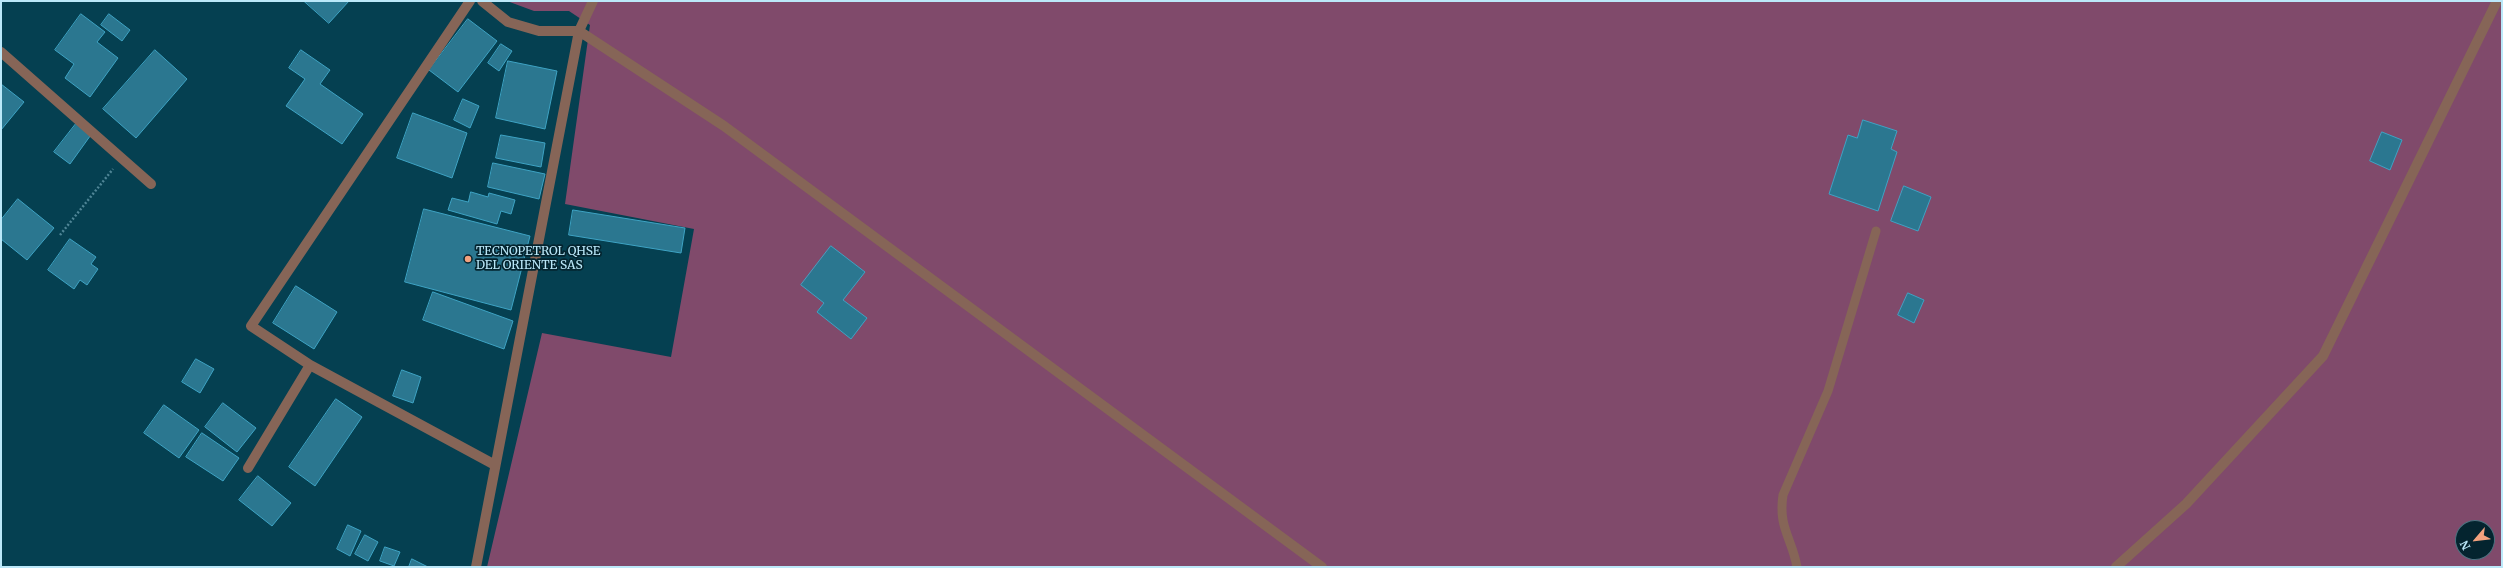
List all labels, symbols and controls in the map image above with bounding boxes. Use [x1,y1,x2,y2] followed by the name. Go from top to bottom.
[476,245,600,273] place label: TECNOPETROL QHSE DEL ORIENTE SAS
[463,254,473,264] marker: TECNOPETROL QHSE DEL ORIENTE SAS
[2455,520,2495,560] north arrow
[2457,538,2474,552] text: N

